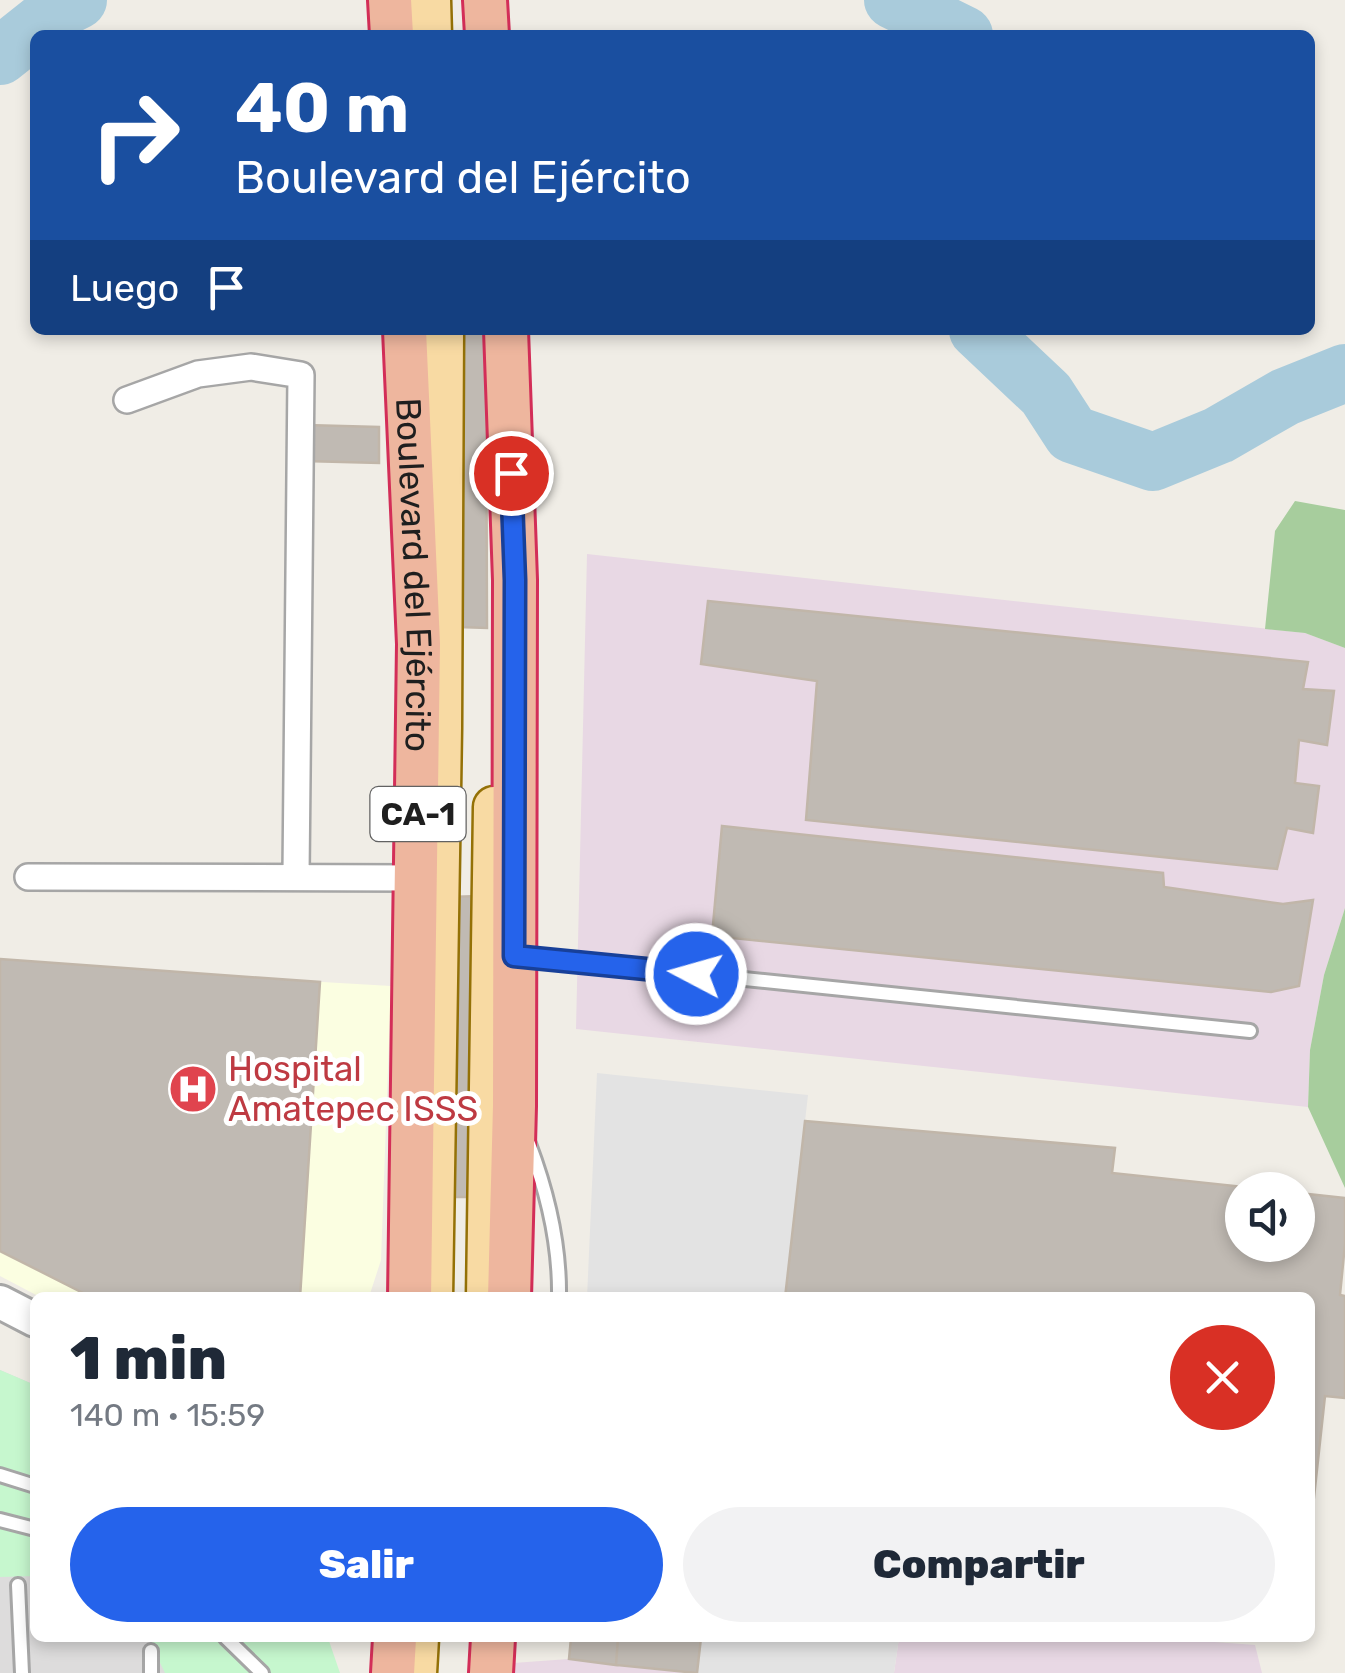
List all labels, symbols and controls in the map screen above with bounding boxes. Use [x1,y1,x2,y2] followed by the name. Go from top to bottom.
[235,67,409,150] text: 40 m
[70,70,200,200] icon: right
[235,151,691,204] text: Boulevard del Ejército
[199,260,254,315] icon: arrive
[70,265,179,311] text: Luego
[387,397,440,752] street label: Boulevard del Ejército
[469,431,554,516] pin
[484,446,539,501] icon: arrive
[370,787,466,841] road number: CA-1
[644,922,748,1026] position arrow
[228,1048,478,1130] place label: Hospital Amatepec ISSS
[167,1063,219,1115] hospital icon: Hospital Amatepec ISSS
[1225,1172,1315,1262] map controls
[1225,1172,1315,1262] button: sound
[70,1323,227,1394] text: 1 min
[1170,1325,1275,1430] button: close
[70,1396,265,1434] text: 140 m · 15:59
[70,1507,663,1622] button: Salir
[683,1507,1275,1622] button: Compartir

